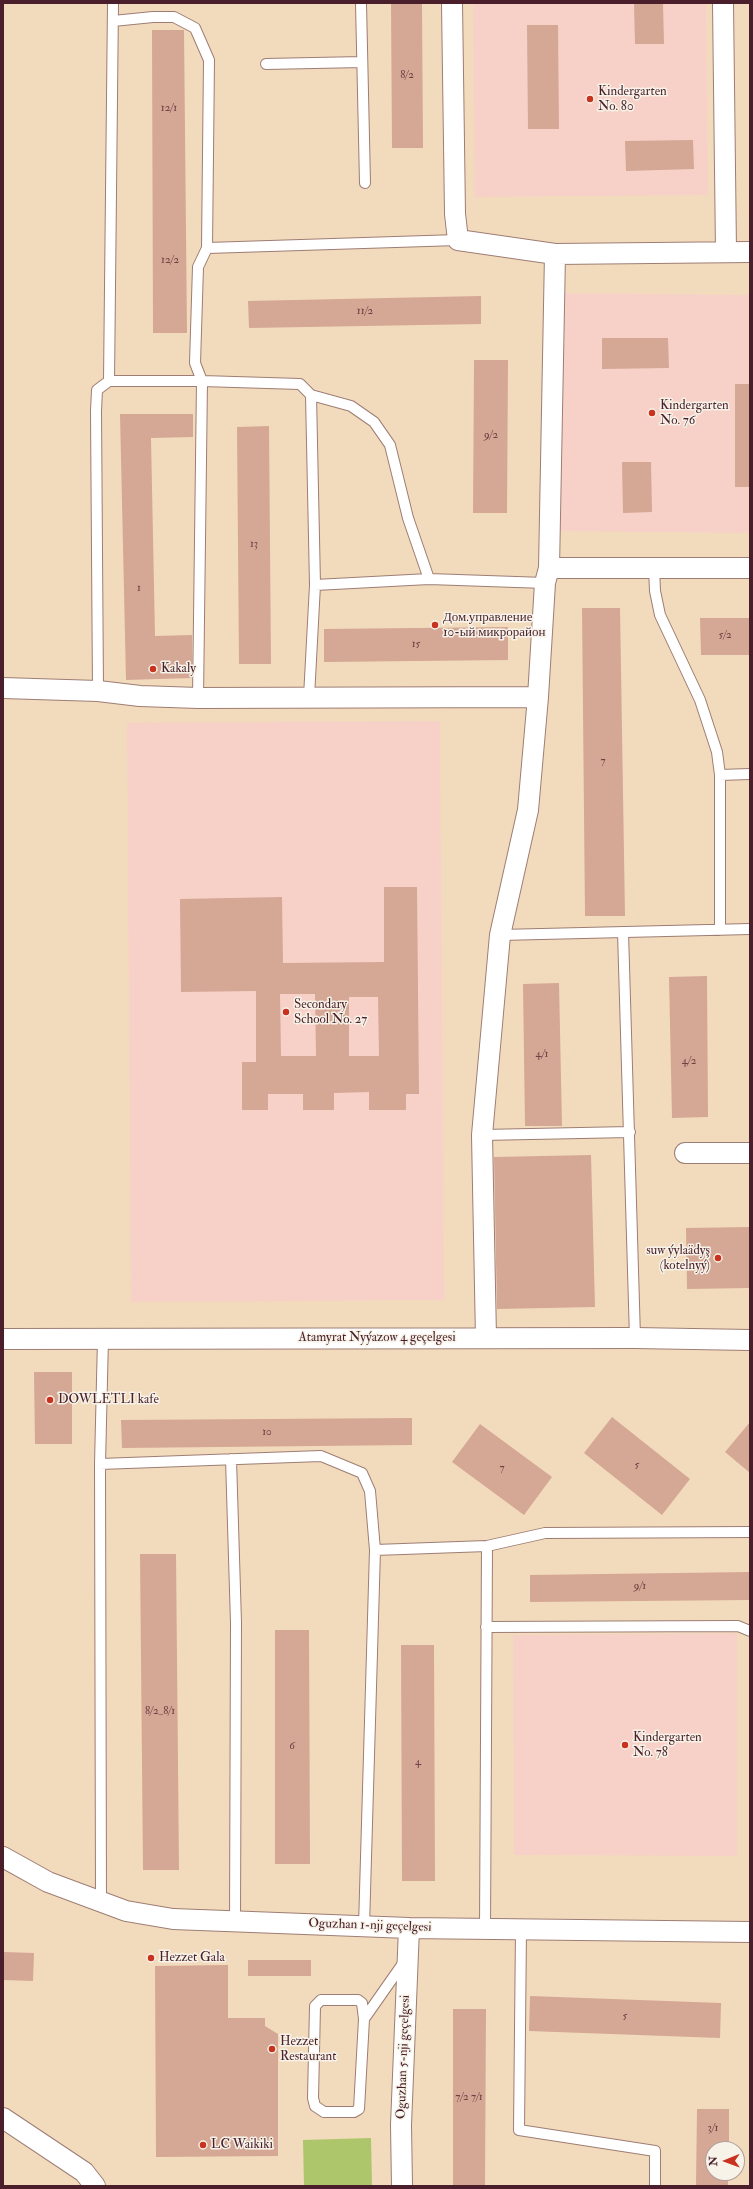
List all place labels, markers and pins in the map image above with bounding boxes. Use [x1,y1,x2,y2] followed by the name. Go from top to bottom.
[598,84,667,115] place label: Kindergarten No. 80
[585,94,595,104] marker: Kindergarten No. 80
[660,398,729,429] place label: Kindergarten No. 76
[647,408,657,418] marker: Kindergarten No. 76
[443,610,545,641] place label: Дом.управление 10-ый микрорайон
[430,620,440,630] marker: Дом.управление 10-ый микрорайон
[161,661,196,677] place label: Kakaly
[148,664,158,674] marker: Kakaly
[294,997,367,1028] place label: Secondary School No. 27
[281,1007,291,1017] marker: Secondary School No. 27
[646,1243,710,1274] place label: suw ýylaädyş (kotelnyý)
[713,1253,723,1263] marker: suw ýylaädyş (kotelnyý)
[58,1392,159,1408] place label: DOWLETLI kafe
[45,1395,55,1405] marker: DOWLETLI kafe
[633,1730,702,1761] place label: Kindergarten No. 78
[620,1740,630,1750] marker: Kindergarten No. 78
[159,1950,225,1966] place label: Hezzet Gala
[146,1953,156,1963] marker: Hezzet Gala
[280,2034,336,2065] place label: Hezzet Restaurant
[267,2044,277,2054] marker: Hezzet Restaurant
[211,2137,273,2153] place label: LC Waikiki
[198,2140,208,2150] marker: LC Waikiki

